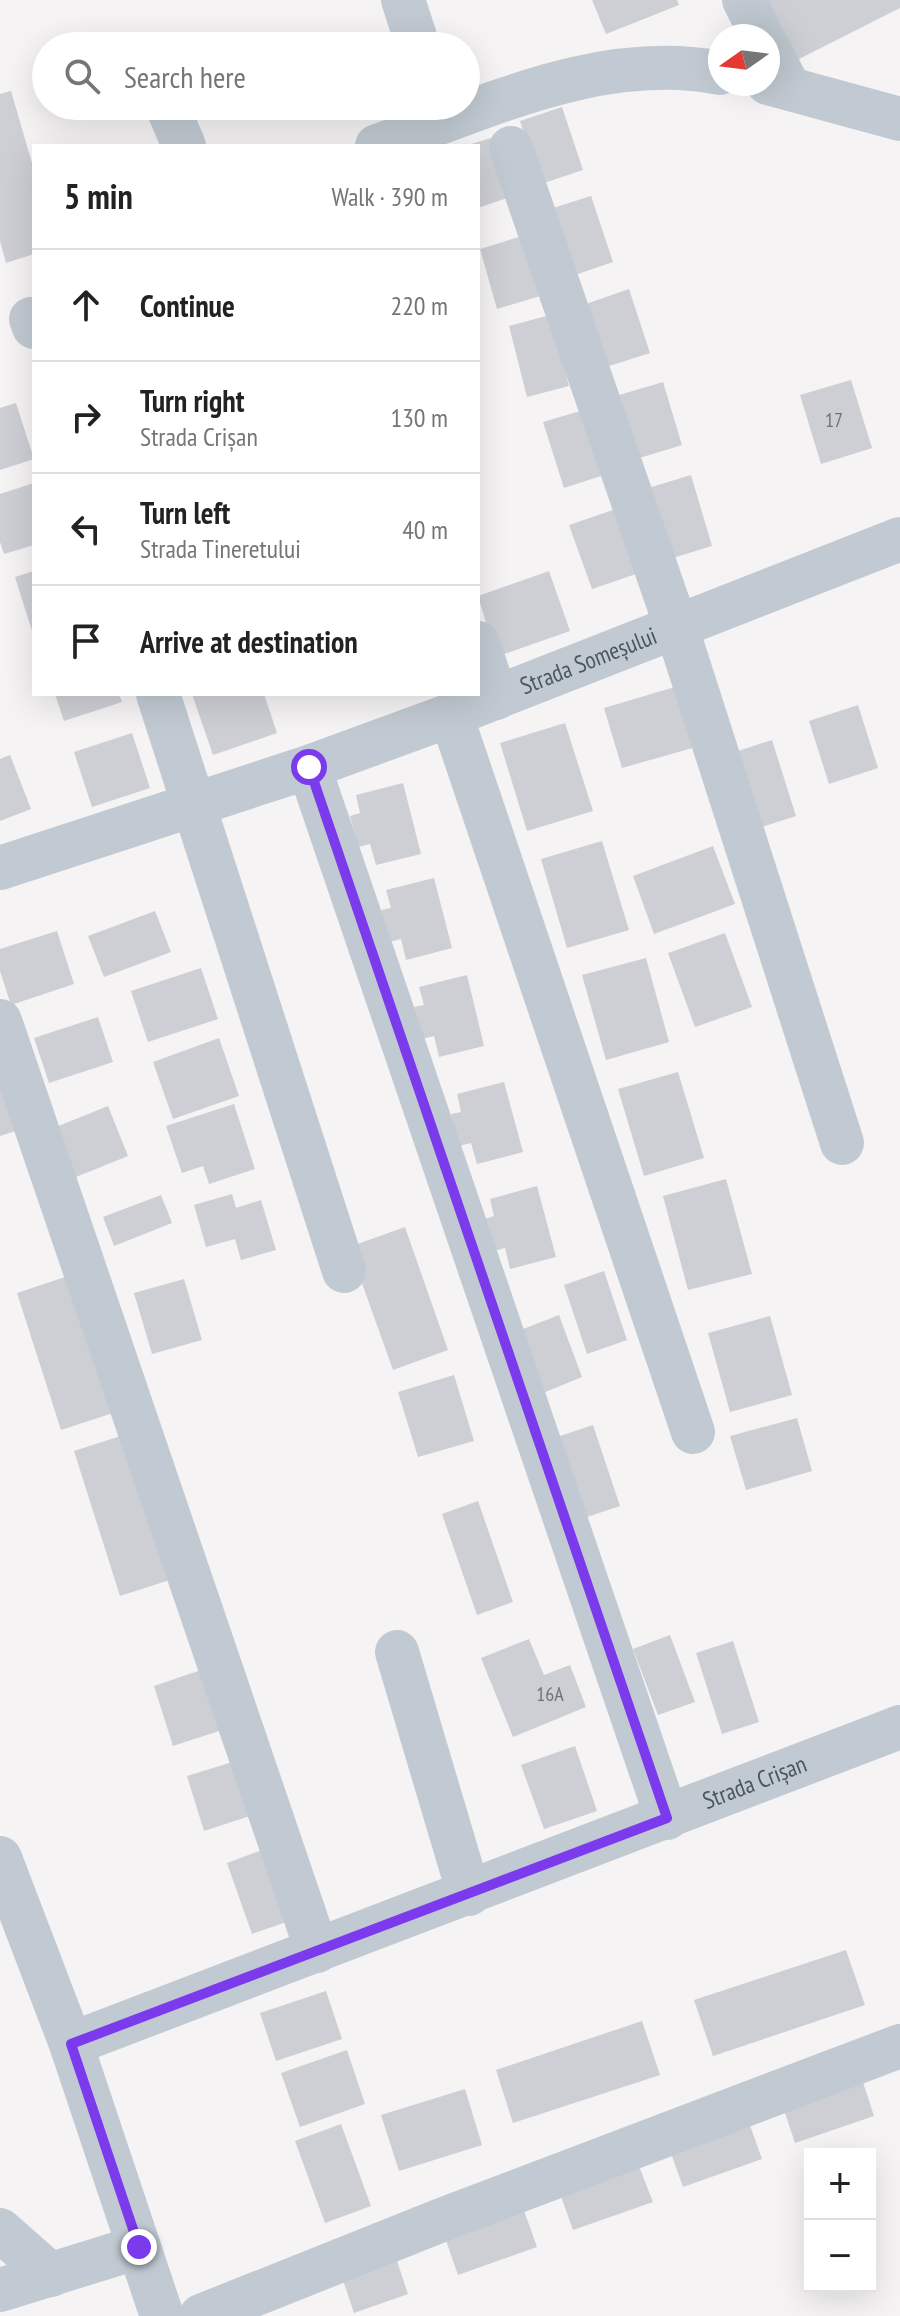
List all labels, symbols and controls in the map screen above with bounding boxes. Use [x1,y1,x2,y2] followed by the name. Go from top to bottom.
[708,24,780,96] north arrow
[32,32,480,120] search box
[60,54,104,98] icon: search
[124,57,246,96] text: Search here
[64,174,133,218] text: 5 min
[331,180,448,213] text: Walk · 390 m
[64,283,108,327] icon: ahead
[140,286,235,325] text: Continue
[390,289,448,322] text: 220 m
[140,381,244,420] text: Turn right
[64,395,108,439] icon: right
[390,401,448,434] text: 130 m
[825,407,843,433] house number: 17
[140,420,258,453] text: Strada Crișan
[140,493,230,532] text: Turn left
[64,507,108,551] icon: left
[402,513,448,546] text: 40 m
[140,532,301,565] text: Strada Tineretului
[64,619,108,663] icon: arrive
[516,620,661,701] street label: Strada Someșului
[140,622,358,661] text: Arrive at destination
[291,749,327,785] route start
[536,1681,564,1707] house number: 16A
[698,1748,811,1816] street label: Strada Crișan
[804,2148,876,2292] map controls
[804,2148,876,2220] button: +
[804,2220,876,2292] button: −
[121,2229,157,2265] route end

